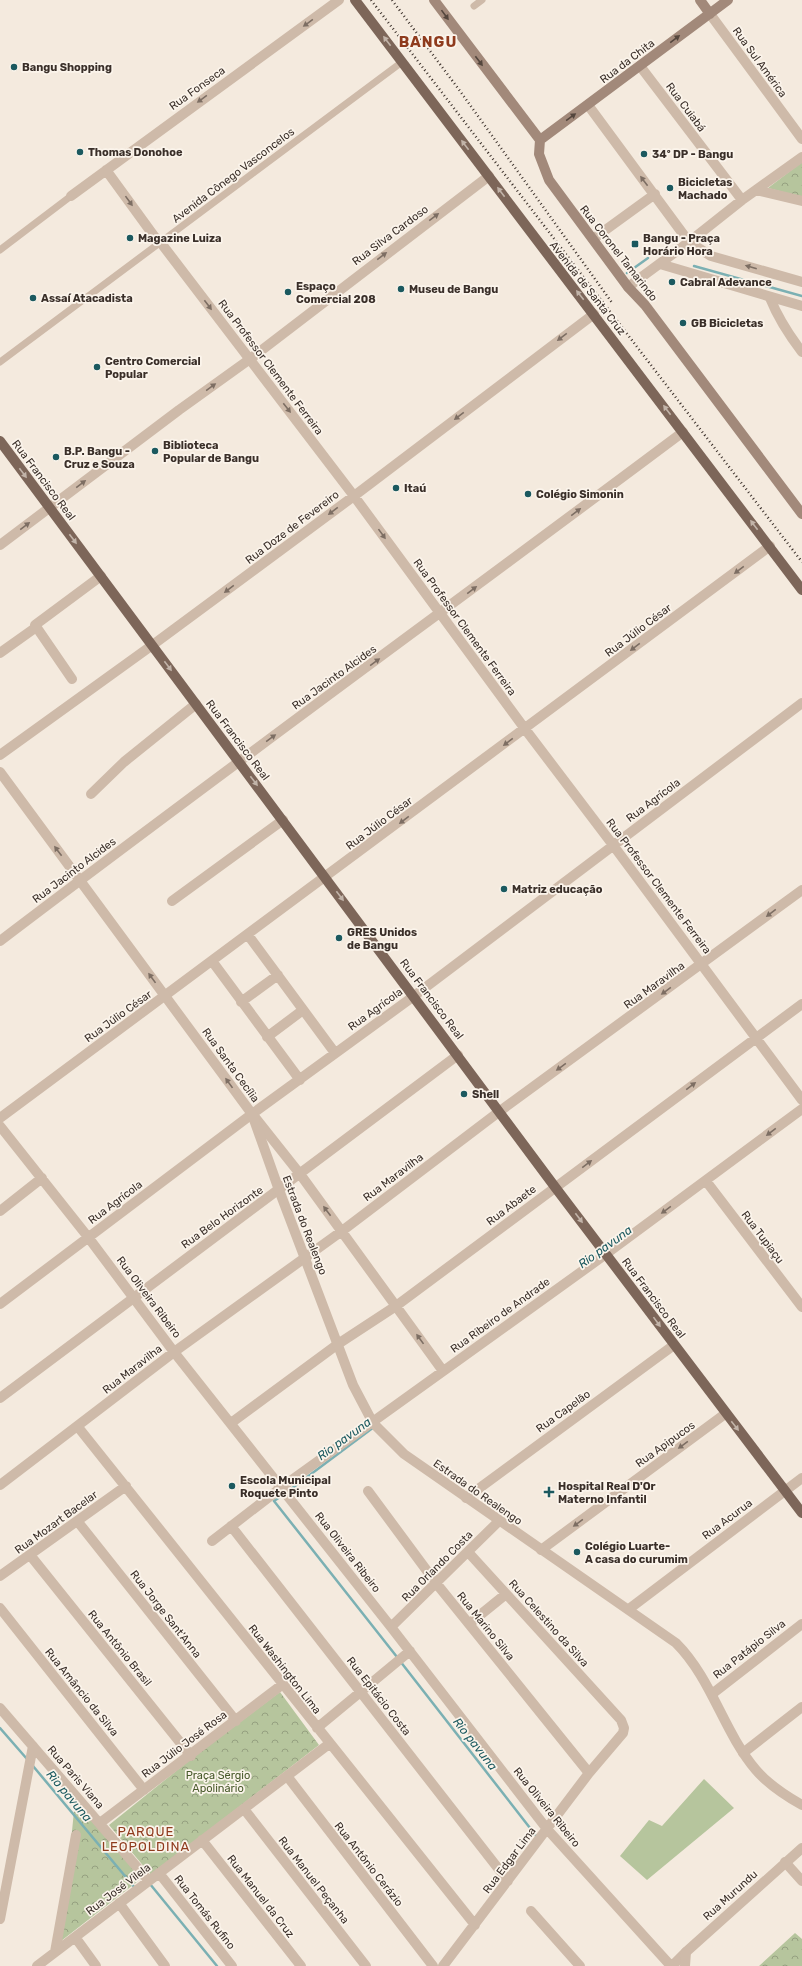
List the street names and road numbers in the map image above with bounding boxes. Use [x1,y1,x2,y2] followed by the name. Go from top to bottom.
[730,25,789,100] street label: Rua Sul América
[597,37,657,86] street label: Rua da Chita
[167,64,228,113] street label: Rua Fonseca
[663,80,708,134] street label: Rua Cuiabá
[170,125,297,226] street label: Avenida Cônego Vasconcelos
[350,203,431,268] street label: Rua Silva Cardoso
[577,203,660,304] street label: Rua Coronel Tamarindo
[547,239,629,338] street label: Avenida de Santa Cruz
[215,297,326,437] street label: Rua Professor Clemente Ferreira
[9,438,78,523] street label: Rua Francisco Real
[243,488,342,567] street label: Rua Doze de Fevereiro
[411,556,519,698] street label: Rua Professor Clemente Ferreira
[603,601,675,660] street label: Rua Júlio César
[290,642,379,712] street label: Rua Jacinto Alcides
[203,698,272,783] street label: Rua Francisco Real
[624,776,683,825] street label: Rua Agrícola
[344,794,416,853] street label: Rua Júlio César
[603,816,714,956] street label: Rua Professor Clemente Ferreira
[30,835,119,906] street label: Rua Jacinto Alcides
[397,957,466,1042] street label: Rua Francisco Real
[621,959,687,1012] street label: Rua Maravilha
[346,985,405,1034] street label: Rua Agrícola
[82,987,155,1045] street label: Rua Júlio César
[199,1026,262,1105] street label: Rua Santa Cecília
[361,1151,426,1204] street label: Rua Maravilha
[280,1174,329,1277] street label: Estrada do Realengo
[86,1178,145,1227] street label: Rua Agrícola
[484,1182,539,1228] street label: Rua Abaete
[179,1183,266,1251] street label: Rua Belo Horizonte
[739,1208,787,1266] street label: Rua Tupiaçu
[114,1254,183,1341] street label: Rua Oliveira Ribeiro
[619,1256,688,1341] street label: Rua Francisco Real
[448,1275,552,1356] street label: Rua Ribeiro de Andrade
[100,1342,165,1397] street label: Rua Maravilha
[534,1387,593,1435] street label: Rua Capelão
[633,1418,698,1470] street label: Rua Apipucos
[431,1457,525,1528] street label: Estrada do Realengo
[12,1488,101,1557] street label: Rua Mozart Bacelar
[700,1496,755,1542] street label: Rua Acurua
[312,1509,383,1595] street label: Rua Oliveira Ribeiro
[399,1528,475,1604] street label: Rua Orlando Costa
[127,1568,204,1661] street label: Rua Jorge Sant'Anna
[506,1577,591,1670] street label: Rua Celestino da Silva
[454,1590,517,1663] street label: Rua Marino Silva
[85,1608,154,1689] street label: Rua Antônio Brasil
[711,1617,788,1682] street label: Rua Patápio Silva
[246,1622,324,1717] street label: Rua Washington Lima
[42,1646,121,1739] street label: Rua Amâncio da Silva
[344,1654,413,1738] street label: Rua Epitácio Costa
[139,1708,229,1781] street label: Rua Júlio José Rosa
[45,1743,106,1811] street label: Rua Paris Viana
[511,1765,583,1850] street label: Rua Oliveira Ribeiro
[332,1820,406,1909] street label: Rua Antônio Cerázio
[480,1825,539,1896] street label: Rua Edgar Lima
[276,1834,352,1926] street label: Rua Manuel Peçanha
[224,1852,297,1941] street label: Rua Manuel da Cruz
[83,1861,153,1918] street label: Rua José Vilela
[700,1868,760,1923] street label: Rua Murundu
[171,1872,238,1952] street label: Rua Tomás Rufino

